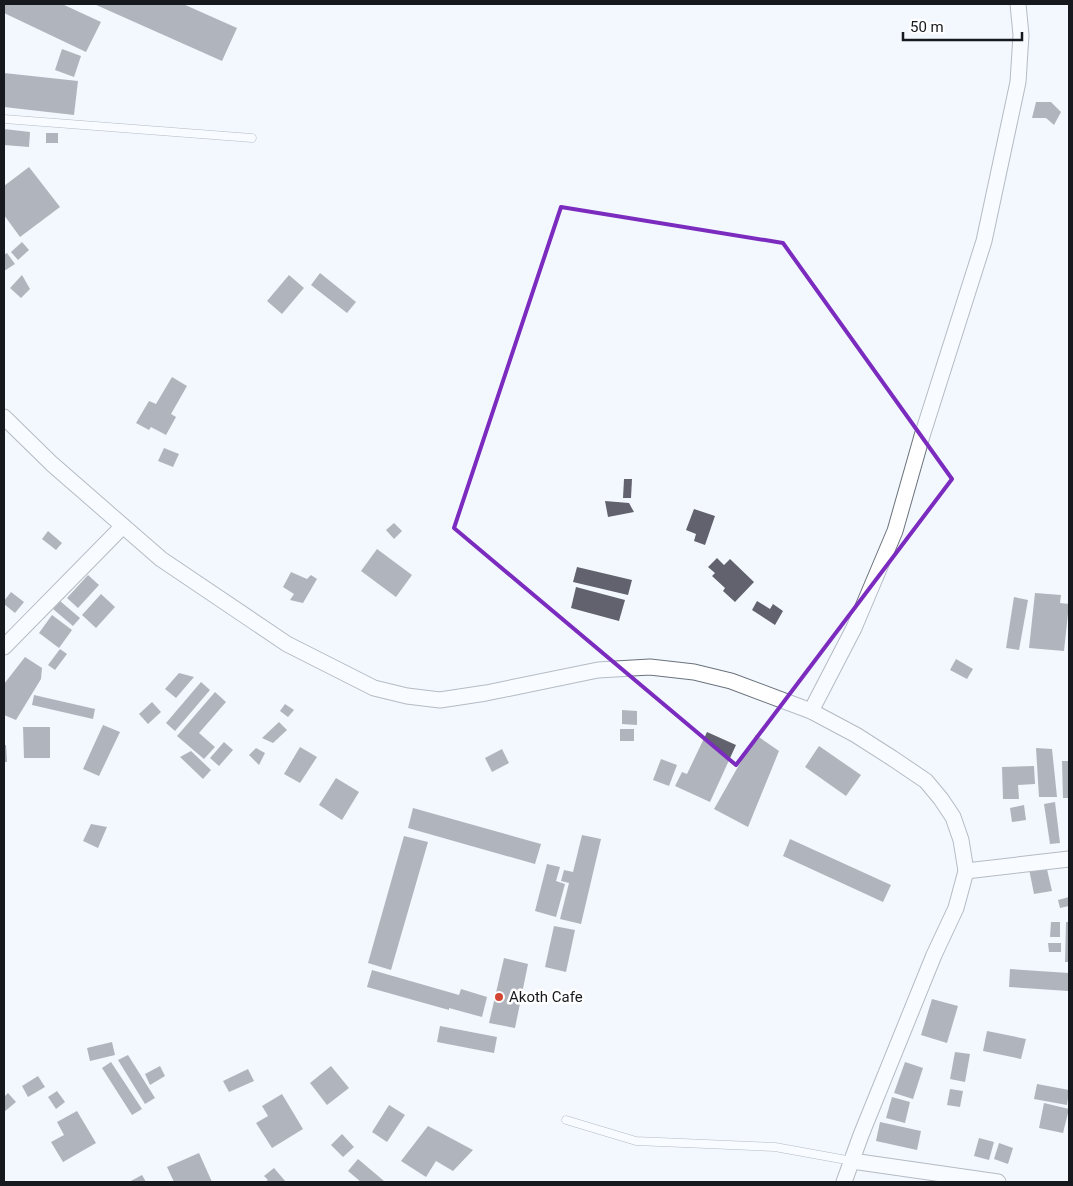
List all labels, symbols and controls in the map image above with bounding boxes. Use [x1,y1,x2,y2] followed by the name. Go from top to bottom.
[903,10,1022,42] scale bar
[910,18,944,36] text: 50 m
[509,988,583,1006] place label: Akoth Cafe
[493,991,505,1003] marker: Akoth Cafe

